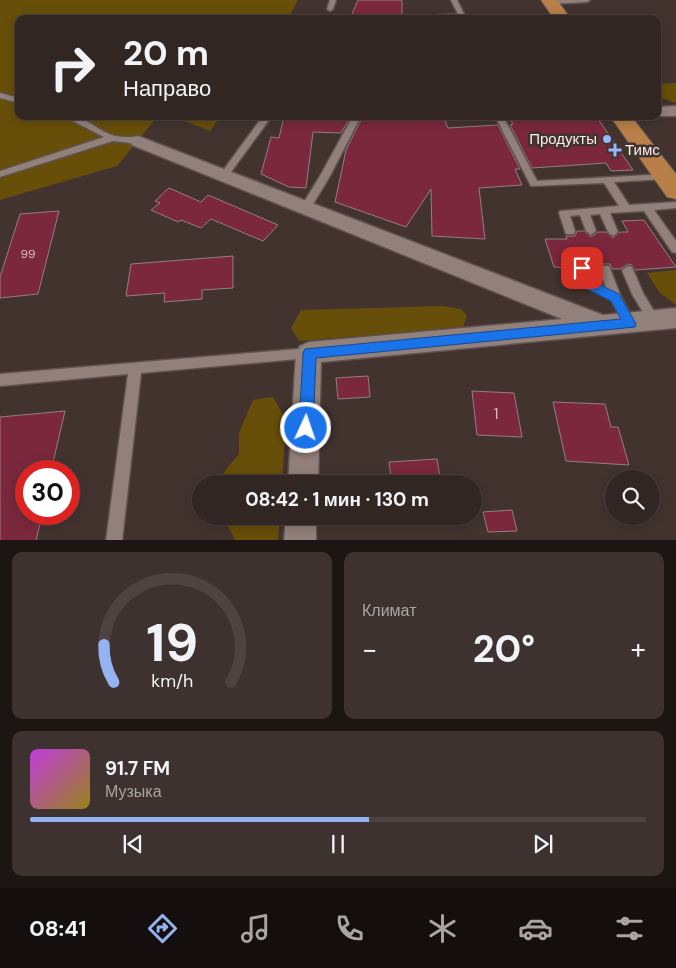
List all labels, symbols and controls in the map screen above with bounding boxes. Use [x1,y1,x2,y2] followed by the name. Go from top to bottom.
[123,30,209,76] text: 20 m
[40,35,105,100] icon: right
[123,74,211,103] text: Направо
[529,129,597,149] place label: Продукты
[601,133,613,145] marker: Продукты
[625,140,660,160] place label: Тимс
[609,144,621,156] marker: Тимс
[20,246,36,262] house number: 99
[561,247,603,289] pin
[568,254,596,282] icon: arrive
[279,401,331,453] position arrow
[494,404,498,424] house number: 1
[15,460,80,525] speed limit sign: 30
[605,470,660,525] map controls
[605,470,660,525] button: search
[245,487,429,512] text: 08:42 · 1 мин · 130 m
[362,600,416,621] text: Климат
[146,609,198,677] text: 19
[473,624,535,674] text: 20°
[362,631,377,668] text: −
[631,631,646,668] text: +
[151,669,193,693] text: km/h
[105,756,170,781] text: 91.7 FM
[105,781,162,802] text: Музыка
[119,830,147,858] icon: previous
[324,830,352,858] icon: pause
[529,830,557,858] icon: next
[145,911,180,946] icon: directions
[238,911,273,946] icon: music
[332,911,367,946] icon: phone
[425,911,460,946] icon: climate
[518,911,553,946] icon: car
[612,911,647,946] icon: filters
[29,914,87,943] text: 08:41

